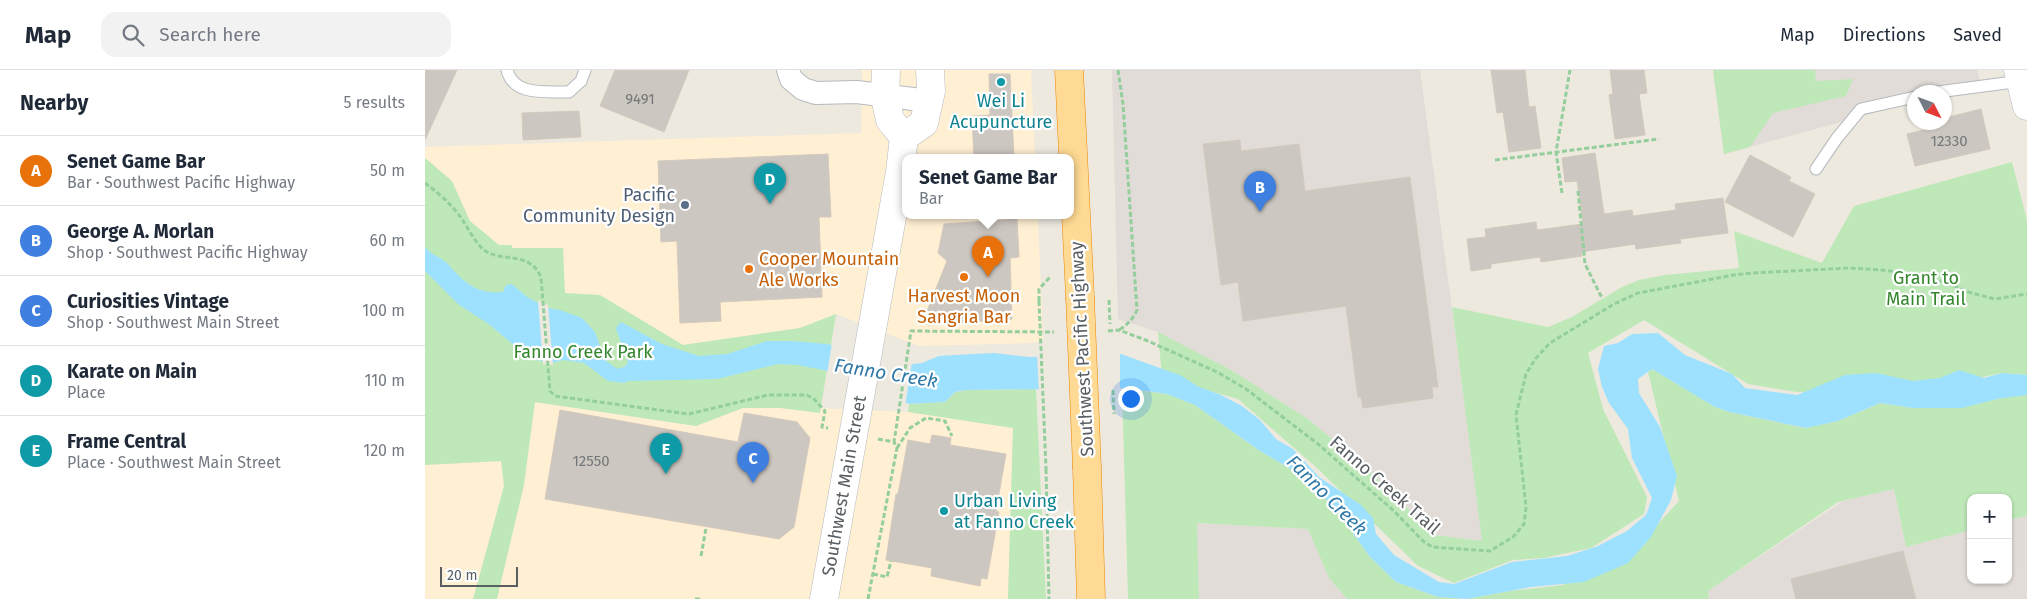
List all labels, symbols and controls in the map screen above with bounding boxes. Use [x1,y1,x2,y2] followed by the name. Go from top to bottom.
[101,12,451,57] search box
[25,21,71,49] text: Map
[119,21,147,49] icon: search
[159,23,261,46] text: Search here
[1780,24,1815,46] text: Map
[1843,24,1925,46] text: Directions
[1953,24,2002,46] text: Saved
[995,76,1007,88] marker: Wei Li Acupuncture
[1907,85,1952,130] north arrow
[20,90,88,116] text: Nearby
[625,90,655,108] house number: 9491
[950,90,1052,133] place label: Wei Li Acupuncture
[344,93,405,112] text: 5 results
[1930,132,1968,150] house number: 12330
[67,150,205,173] text: Senet Game Bar
[902,154,1074,219] popup
[31,161,41,180] text: A
[370,161,405,180] text: 50 m
[754,163,786,204] pin: D
[919,166,1057,189] text: Senet Game Bar
[1244,171,1276,212] pin: B
[67,173,295,192] text: Bar · Southwest Pacific Highway
[523,184,675,227] place label: Pacific Community Design
[919,189,944,208] text: Bar
[679,199,691,211] marker: Pacific Community Design
[67,220,214,243] text: George A. Morlan
[31,231,41,250] text: B
[370,231,405,250] text: 60 m
[972,236,1004,277] pin: A
[1065,241,1099,457] street label: Southwest Pacific Highway
[67,243,308,262] text: Shop · Southwest Pacific Highway
[759,248,899,291] place label: Cooper Mountain Ale Works
[743,263,755,275] marker: Cooper Mountain Ale Works
[1886,267,1966,310] park label: Grant to Main Trail
[958,271,970,283] marker: Harvest Moon Sangria Bar
[908,285,1020,328] place label: Harvest Moon Sangria Bar
[67,290,229,313] text: Curiosities Vintage
[31,301,41,320] text: C
[362,301,405,320] text: 100 m
[67,313,279,332] text: Shop · Southwest Main Street
[513,341,653,363] park label: Fanno Creek Park
[833,353,939,393] water label: Fanno Creek
[67,360,197,383] text: Karate on Main
[31,371,41,390] text: D
[364,371,405,390] text: 110 m
[67,383,106,402] text: Place
[1118,386,1144,412] your location
[817,393,871,578] street label: Southwest Main Street
[67,430,186,453] text: Frame Central
[1325,431,1445,539] street label: Fanno Creek Trail
[650,433,682,474] pin: E
[32,441,40,460] text: E
[363,441,405,460] text: 120 m
[737,442,769,483] pin: C
[1282,450,1372,540] water label: Fanno Creek
[572,452,610,470] house number: 12550
[67,453,281,472] text: Place · Southwest Main Street
[954,490,1075,533] place label: Urban Living at Fanno Creek
[1967,494,2012,584] map controls
[1967,494,2012,539] button: +
[938,505,950,517] marker: Urban Living at Fanno Creek
[1967,539,2012,584] button: −
[440,564,517,587] scale bar
[447,567,477,584] text: 20 m

